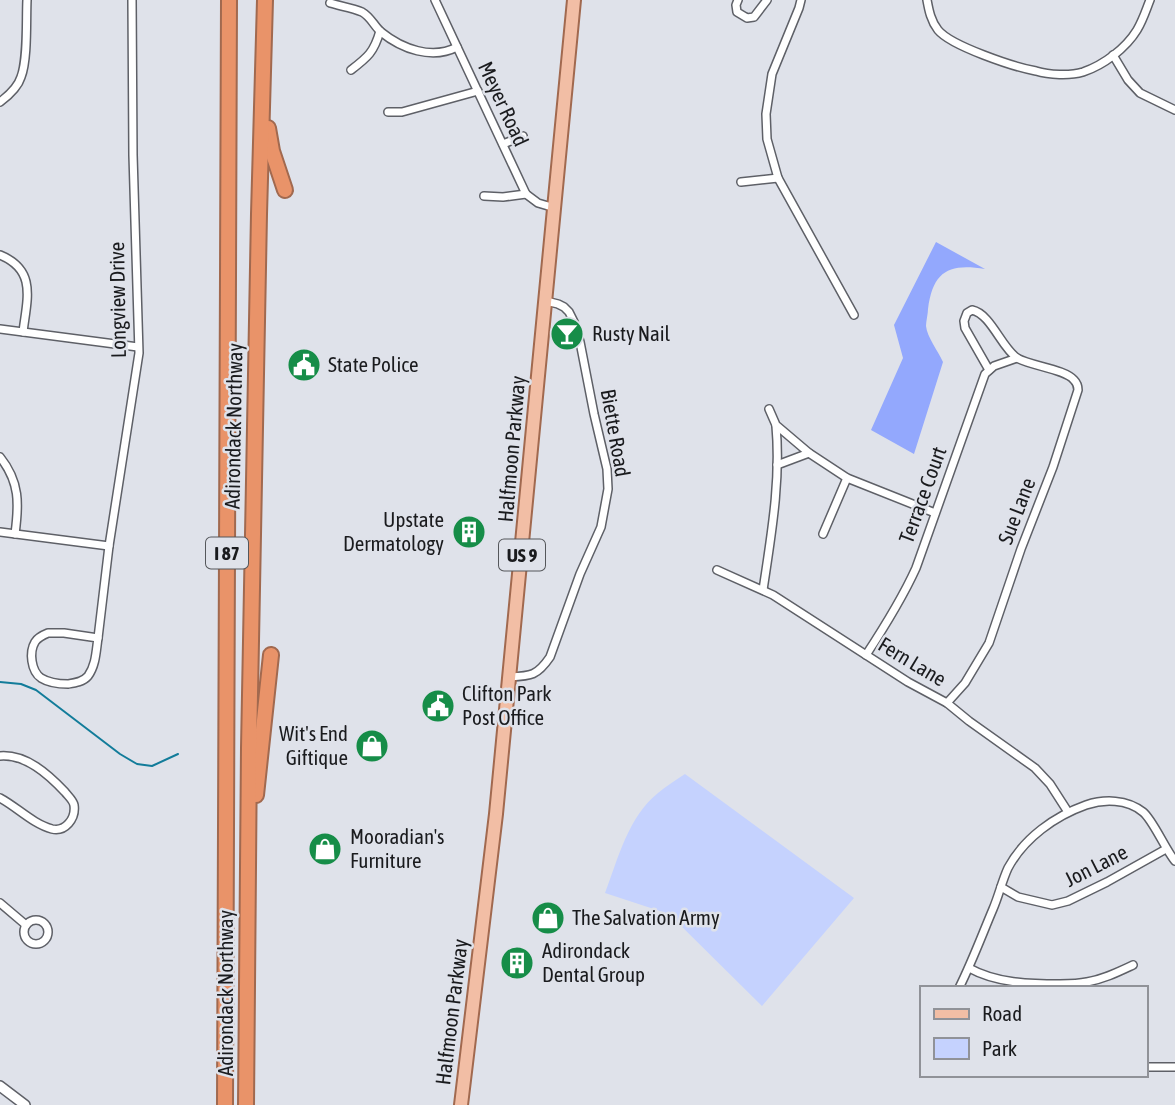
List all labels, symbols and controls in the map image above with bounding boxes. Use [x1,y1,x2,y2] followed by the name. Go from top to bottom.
[474,57,534,150] street label: Meyer Road
[104,242,130,358] street label: Longview Drive
[548,315,586,353] bar icon: Rusty Nail
[592,321,671,345] place label: Rusty Nail
[220,342,246,509] street label: Adirondack Northway
[285,346,323,384] public building icon: State Police
[328,352,419,376] place label: State Police
[493,374,529,523] street label: Halfmoon Parkway
[596,387,636,479] street label: Biette Road
[894,443,951,546] street label: Terrace Court
[992,474,1040,547] street label: Sue Lane
[343,507,444,555] place label: Upstate Dermatology
[450,513,488,551] building icon: Upstate Dermatology
[206,538,248,568] road number: I 87
[499,540,545,570] road number: US 9
[874,632,951,691] street label: Fern Lane
[462,681,551,729] place label: Clifton Park Post Office
[419,687,457,725] public building icon: Clifton Park Post Office
[279,721,348,769] place label: Wit's End Giftique
[353,727,391,765] shop icon: Wit's End Giftique
[350,824,445,872] place label: Mooradian's Furniture
[306,830,344,868] shop icon: Mooradian's Furniture
[1060,839,1131,891] street label: Jon Lane
[529,899,567,937] shop icon: The Salvation Army
[572,905,720,929] place label: The Salvation Army
[213,910,237,1076] street label: Adirondack Northway
[430,937,472,1086] street label: Halfmoon Parkway
[542,938,645,986] place label: Adirondack Dental Group
[498,944,536,982] building icon: Adirondack Dental Group
[920,986,1147,1077] legend
[982,1001,1022,1025] text: Road
[982,1036,1017,1060] text: Park

